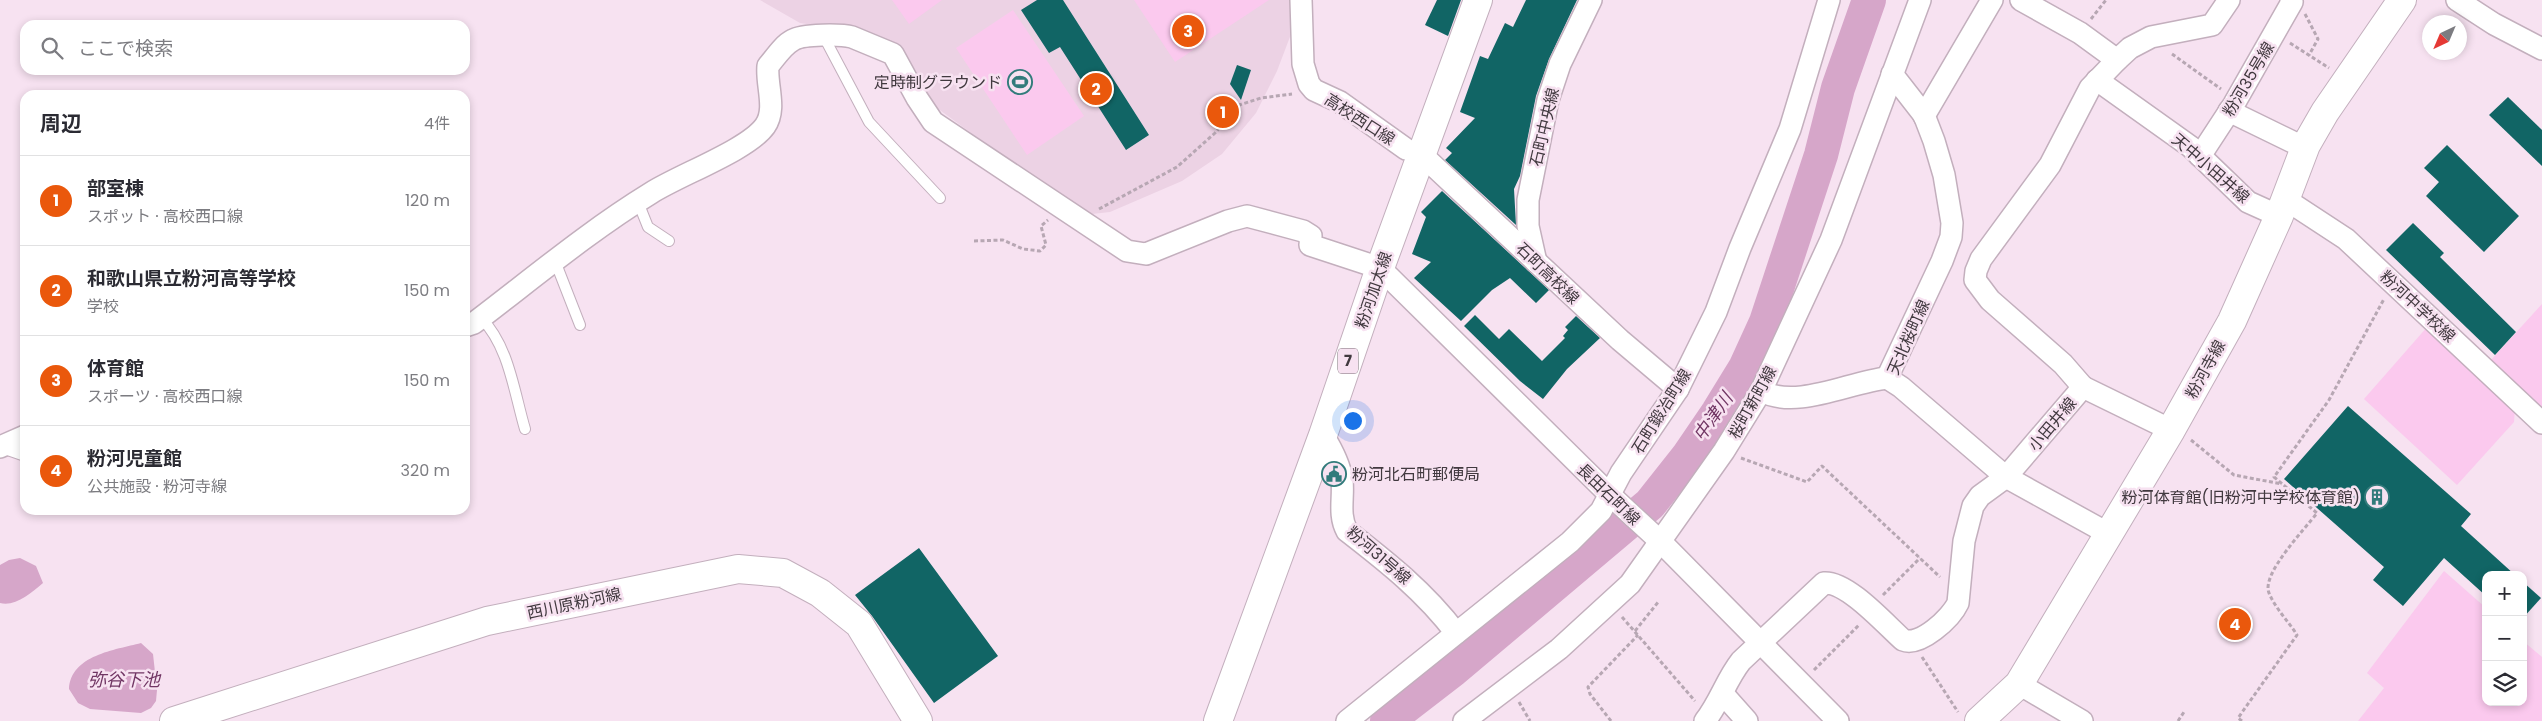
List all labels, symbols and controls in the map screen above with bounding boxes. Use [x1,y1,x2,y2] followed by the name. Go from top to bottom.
[1172,12,1204,50] pin: 3
[2422,15,2467,60] north arrow
[20,20,470,75] search box
[38,34,66,62] icon: search
[78,35,173,62] text: ここで検索
[2217,38,2280,121] street label: 粉河35号線
[1007,69,1033,95] sports icon: 定時制グラウンド
[1080,70,1112,108] pin: 2
[874,71,1002,94] place label: 定時制グラウンド
[1524,86,1565,169] street label: 石町中央線
[1320,88,1400,151] street label: 高校西口線
[1207,93,1239,131] pin: 1
[40,109,82,138] text: 周辺
[424,112,450,135] text: 4件
[2167,128,2254,209] street label: 天中小田井線
[87,175,144,202] text: 部室棟
[53,189,59,212] text: 1
[405,189,450,212] text: 120 m
[87,205,243,228] text: スポット · 高校西口線
[1511,237,1584,309] street label: 石町高校線
[1350,249,1397,332] street label: 粉河加太線
[87,265,296,292] text: 和歌山県立粉河高等学校
[2375,265,2461,348] street label: 粉河中学校線
[51,279,61,302] text: 2
[404,279,450,302] text: 150 m
[87,295,119,318] text: 学校
[1882,296,1935,378] street label: 天北桜町線
[2180,336,2231,403] street label: 粉河寺線
[1338,348,1358,374] road number: 7
[87,355,144,382] text: 体育館
[1723,362,1782,443] street label: 桜町新町線
[1626,364,1697,458] street label: 石町鍛冶町線
[51,369,61,392] text: 3
[404,369,450,392] text: 150 m
[87,385,243,408] text: スポーツ · 高校西口線
[1687,386,1739,446] water label: 中津川
[2023,392,2082,456] street label: 小田井線
[1340,408,1366,434] your location
[87,445,182,472] text: 粉河児童館
[1572,458,1645,530] street label: 長田石町線
[51,459,61,482] text: 4
[401,459,450,482] text: 320 m
[1321,461,1347,487] public building icon: 粉河北石町郵便局
[1352,463,1480,486] place label: 粉河北石町郵便局
[87,475,227,498] text: 公共施設 · 粉河寺線
[2364,484,2390,510] building icon: 粉河体育館(旧粉河中学校体育館)
[2121,486,2360,509] place label: 粉河体育館(旧粉河中学校体育館)
[1341,521,1416,590] street label: 粉河31号線
[2482,571,2527,706] map controls
[2482,571,2527,616] button: +
[525,582,623,625] street label: 西川原粉河線
[2219,605,2251,643] pin: 4
[2482,616,2527,661] button: −
[2482,661,2527,706] button: layers
[88,667,162,692] water label: 弥谷下池

